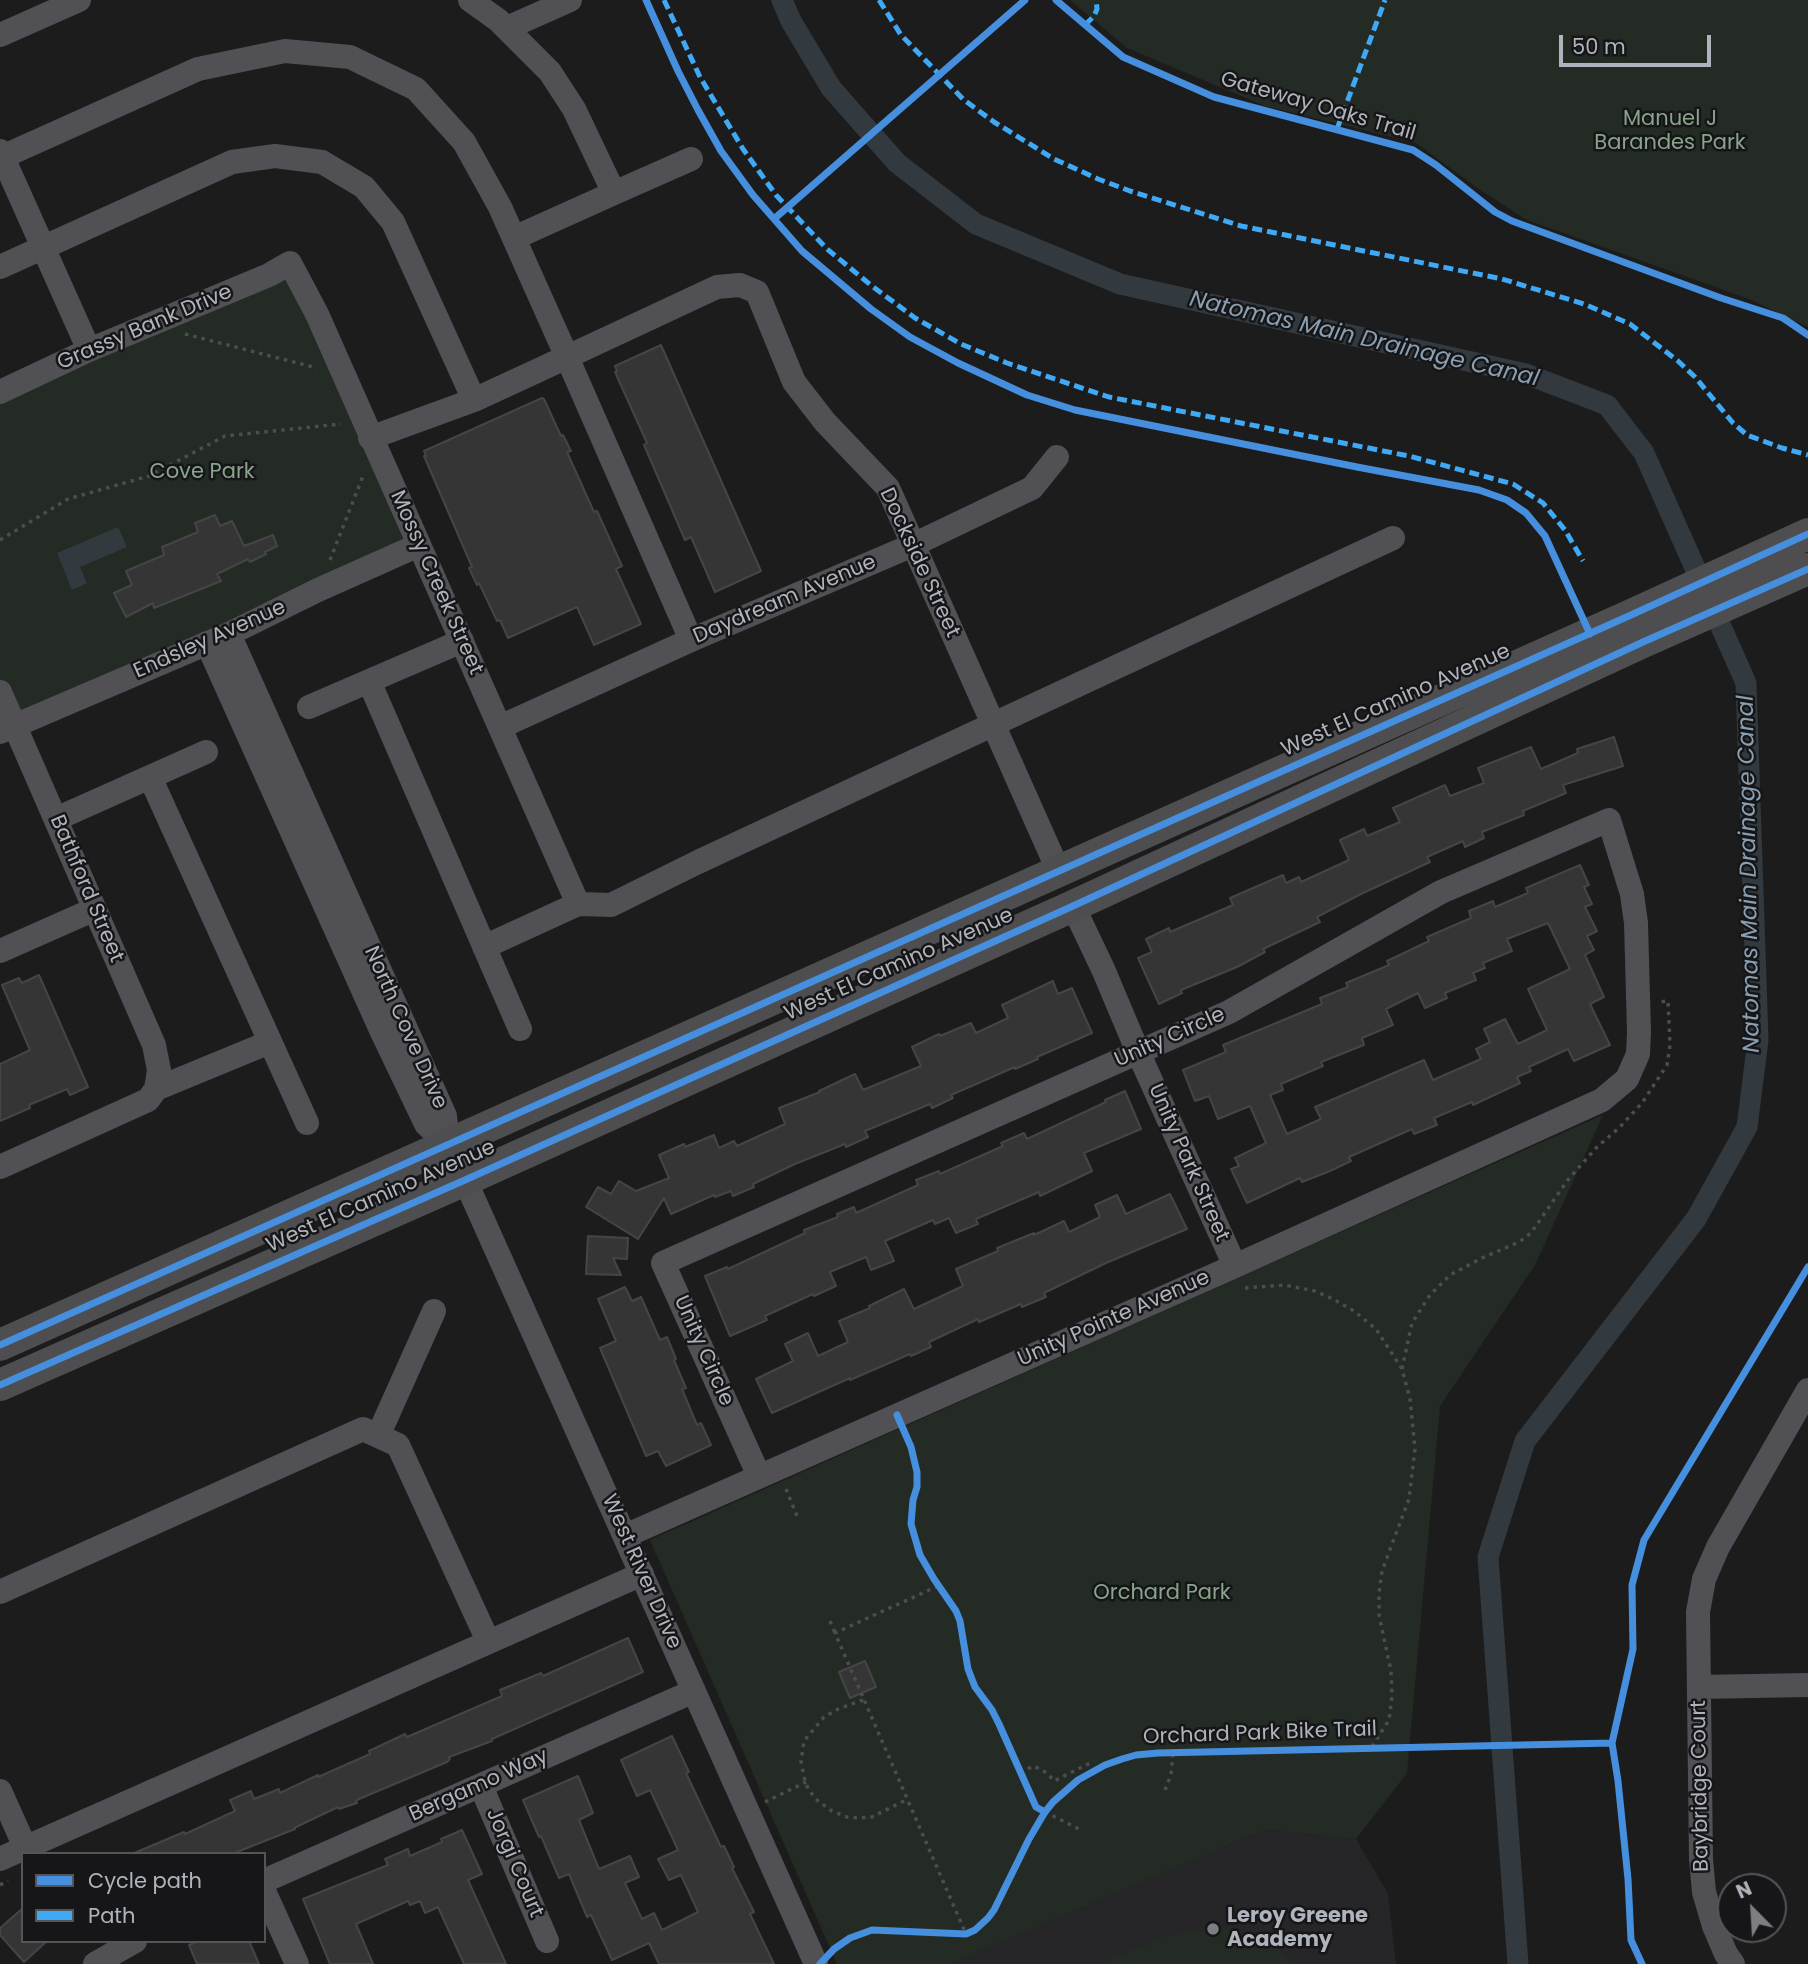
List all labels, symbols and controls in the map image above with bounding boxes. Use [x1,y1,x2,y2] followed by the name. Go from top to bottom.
[1563,21,1715,65] scale bar
[1572,32,1626,61] text: 50 m
[1218,67,1418,147] street label: Gateway Oaks Trail
[1594,107,1746,157] park label: Manuel J Barandes Park
[54,280,236,376] street label: Grassy Bank Drive
[1187,286,1541,394] water label: Natomas Main Drainage Canal
[149,460,255,486] park label: Cove Park
[873,484,965,642] street label: Dockside Street
[384,487,488,679] street label: Mossy Creek Street
[690,550,880,650] street label: Daydream Avenue
[130,595,290,685] street label: Endsley Avenue
[1278,639,1514,763] street label: West El Camino Avenue
[1733,695,1767,1053] water label: Natomas Main Drainage Canal
[44,812,128,966] street label: Bathford Street
[781,903,1017,1027] street label: West El Camino Avenue
[358,943,452,1113] street label: North Cove Drive
[1111,1002,1229,1074] street label: Unity Circle
[1142,1080,1234,1246] street label: Unity Park Street
[263,1135,499,1259] street label: West El Camino Avenue
[1014,1265,1214,1373] street label: Unity Pointe Avenue
[667,1292,739,1410] street label: Unity Circle
[596,1491,686,1653] street label: West River Drive
[1093,1581,1231,1607] park label: Orchard Park
[1687,1700,1715,1872] street label: Baybridge Court
[1143,1717,1377,1751] street label: Orchard Park Bike Trail
[406,1744,552,1828] street label: Bergamo Way
[480,1805,548,1921] street label: Jorgi Court
[21,1852,266,1943] legend
[88,1866,202,1895] text: Cycle path
[1717,1873,1787,1943] north arrow
[1732,1875,1756,1905] text: N
[88,1901,135,1930] text: Path
[1227,1904,1368,1954] place label: Leroy Greene Academy
[1205,1921,1221,1937] marker: Leroy Greene Academy

